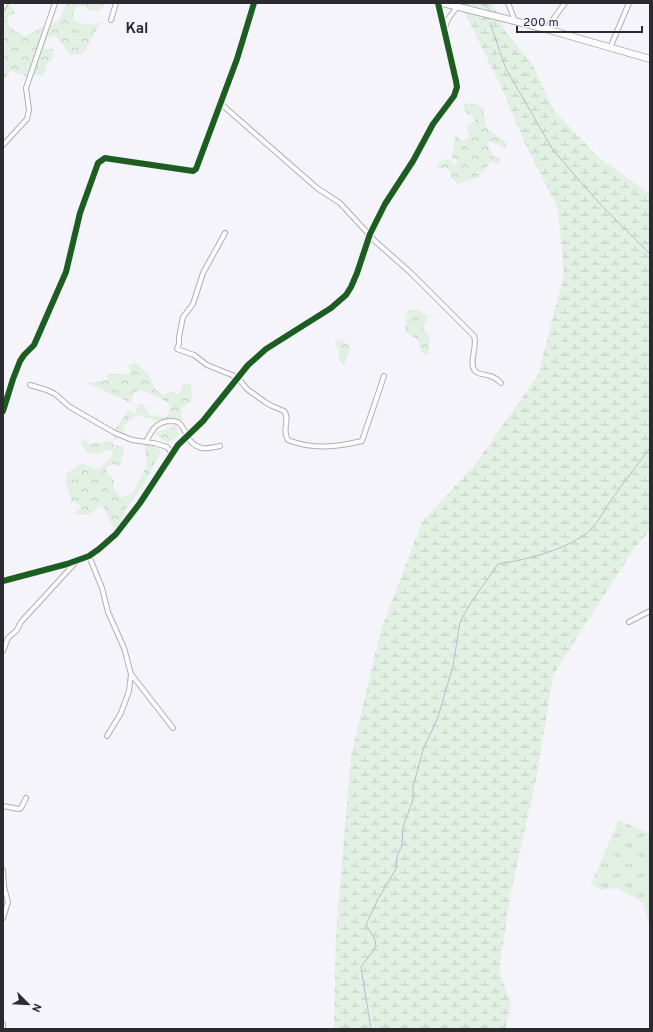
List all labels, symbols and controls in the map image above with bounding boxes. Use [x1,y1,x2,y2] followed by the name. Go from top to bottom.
[517,8,642,34] scale bar
[523,15,559,31] text: 200 m
[126,20,148,39] district label: Kal
[8,984,48,1024] north arrow
[28,1001,44,1014] text: N

